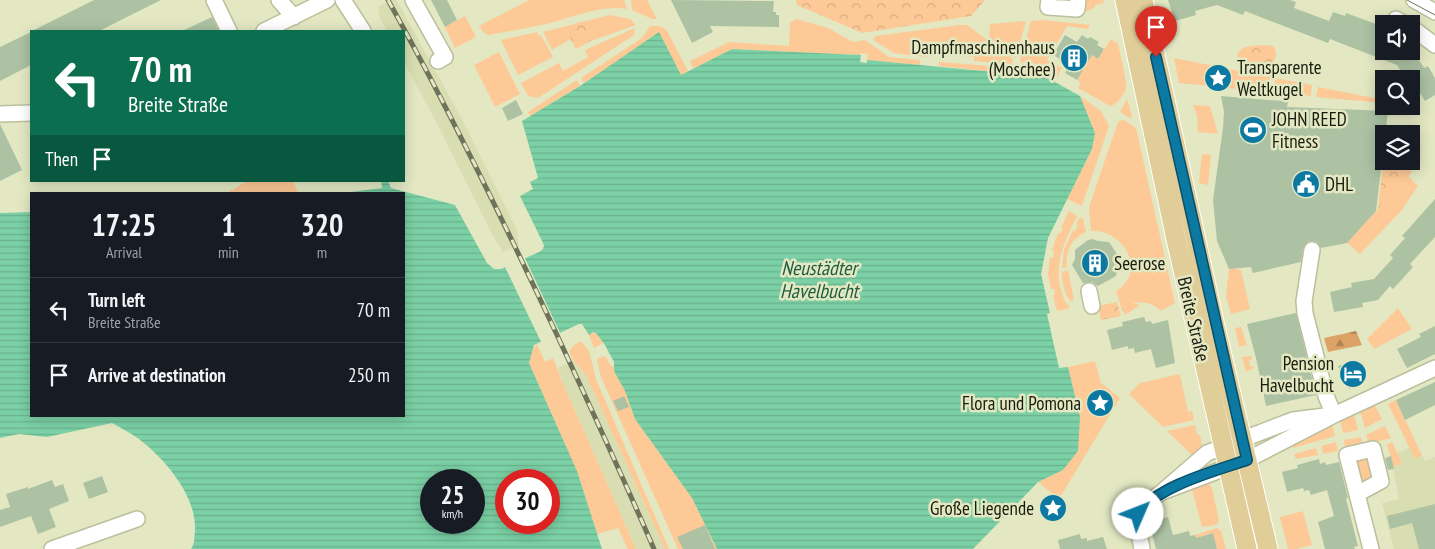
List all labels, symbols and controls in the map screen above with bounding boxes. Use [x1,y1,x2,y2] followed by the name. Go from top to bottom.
[1135,6,1177,57] pin
[1142,13,1170,41] icon: arrive
[1375,15,1420,170] map controls
[1375,15,1420,60] button: sound
[911,35,1056,81] place label: Dampfmaschinenhaus (Moschee)
[1059,43,1089,73] building icon: Dampfmaschinenhaus (Moschee)
[128,46,192,92] text: 70 m
[45,50,110,115] icon: left
[1237,55,1322,101] place label: Transparente Weltkugel
[1203,63,1233,93] place icon: Transparente Weltkugel
[1375,70,1420,115] button: search
[128,90,228,118] text: Breite Straße
[1271,107,1347,153] place label: JOHN REED Fitness
[1238,115,1268,145] sports icon: JOHN REED Fitness
[1375,125,1420,170] button: layers
[88,145,116,173] icon: arrive
[45,147,78,171] text: Then
[1291,169,1321,199] public building icon: DHL
[1325,172,1353,196] place label: DHL
[92,205,156,244] text: 17:25
[221,205,236,244] text: 1
[300,205,343,244] text: 320
[106,242,142,262] text: Arrival
[218,242,239,262] text: min
[317,242,327,262] text: m
[1080,248,1110,278] building icon: Seerose
[1114,251,1166,275] place label: Seerose
[780,255,861,304] water label: Neustädter Havelbucht
[1173,274,1215,364] street label: Breite Straße
[88,288,145,312] text: Turn left
[45,296,73,324] icon: left
[357,298,390,322] text: 70 m
[88,312,161,332] text: Breite Straße
[1260,351,1335,397] place label: Pension Havelbucht
[1338,359,1368,389] hotel icon: Pension Havelbucht
[45,361,73,389] icon: arrive
[88,363,226,387] text: Arrive at destination
[348,363,390,387] text: 250 m
[1085,388,1115,418] place icon: Flora und Pomona
[962,391,1081,415] place label: Flora und Pomona
[495,469,560,534] speed limit sign: 30
[441,479,464,511] text: 25
[1111,487,1163,539] position arrow
[1038,493,1068,523] place icon: Große Liegende
[930,496,1034,520] place label: Große Liegende
[442,506,463,521] text: km/h

